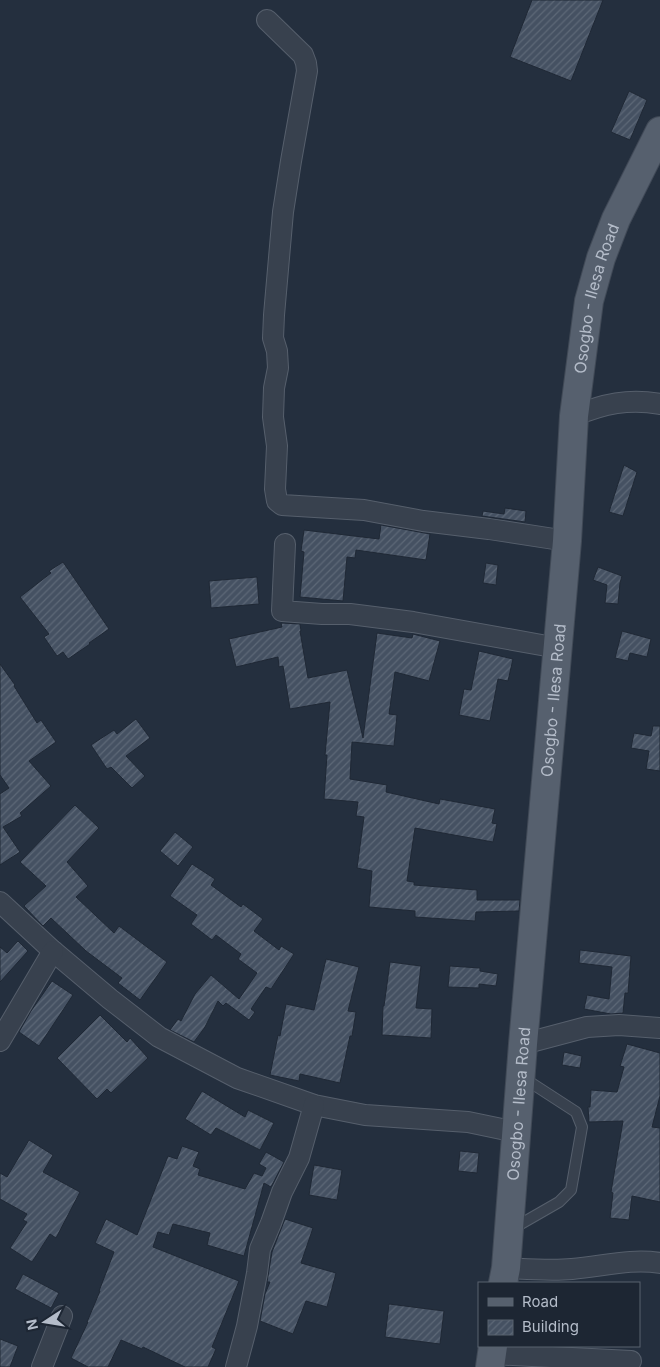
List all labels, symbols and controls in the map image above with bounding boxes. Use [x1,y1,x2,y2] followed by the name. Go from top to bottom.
[570,221,623,375] street label: Osogbo - Ilesa Road
[536,623,570,778] street label: Osogbo - Ilesa Road
[503,1026,534,1181] street label: Osogbo - Ilesa Road
[478,1282,640,1347] legend
[522,1292,558,1311] text: Road
[20,1297,70,1347] north arrow
[522,1317,579,1336] text: Building
[22,1318,41,1332] text: N

